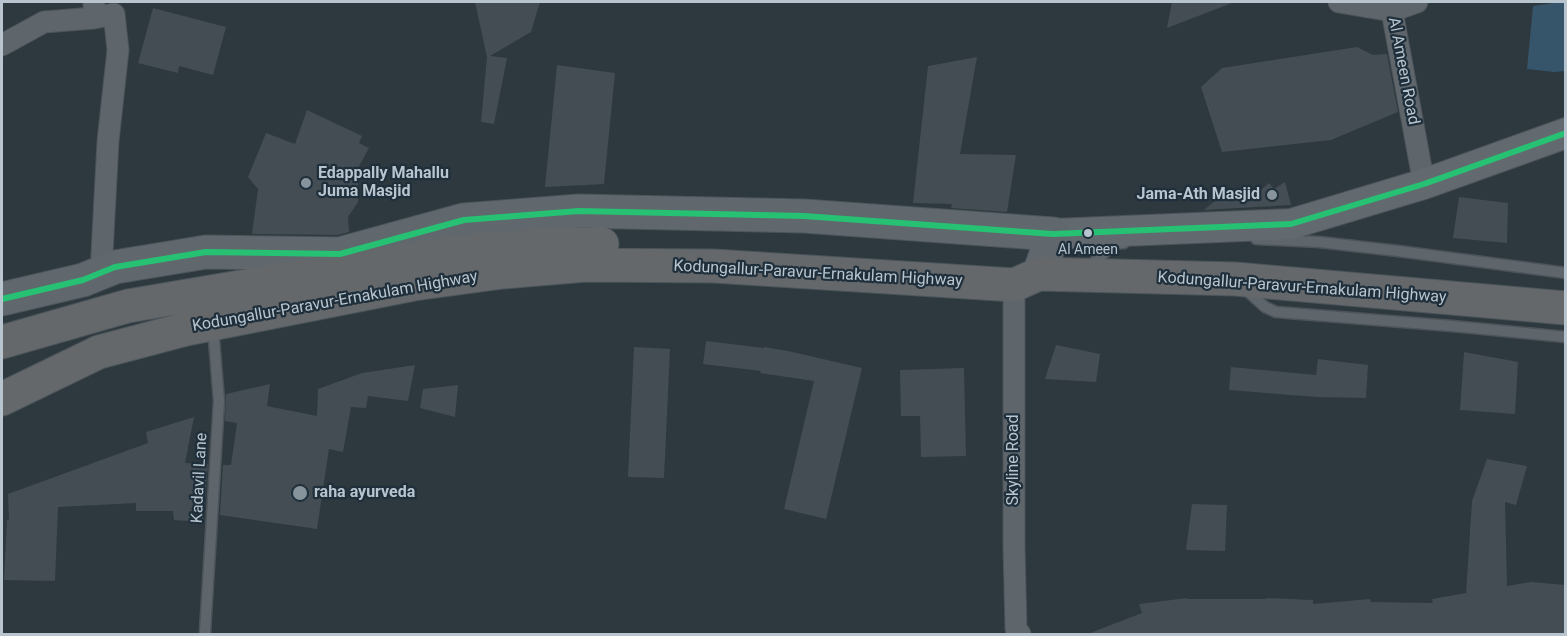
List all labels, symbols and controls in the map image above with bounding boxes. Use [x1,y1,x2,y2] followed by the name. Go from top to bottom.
[1383,16,1423,126] street label: Al Ameen Road
[318,164,449,202] place label: Edappally Mahallu Juma Masjid
[299,176,313,190] marker: Edappally Mahallu Juma Masjid
[1137,185,1260,205] place label: Jama-Ath Masjid
[1265,188,1279,202] marker: Jama-Ath Masjid
[1082,227,1094,239] marker: Al Ameen
[1058,242,1118,258] place label: Al Ameen
[673,257,963,291] street label: Kodungallur-Paravur-Ernakulam Highway
[191,267,479,337] street label: Kodungallur-Paravur-Ernakulam Highway
[1157,268,1447,308] street label: Kodungallur-Paravur-Ernakulam Highway
[1004,415,1024,505] street label: Skyline Road
[188,432,212,524] street label: Kadavil Lane
[314,483,415,503] place label: raha ayurveda
[291,484,309,502] marker: raha ayurveda

